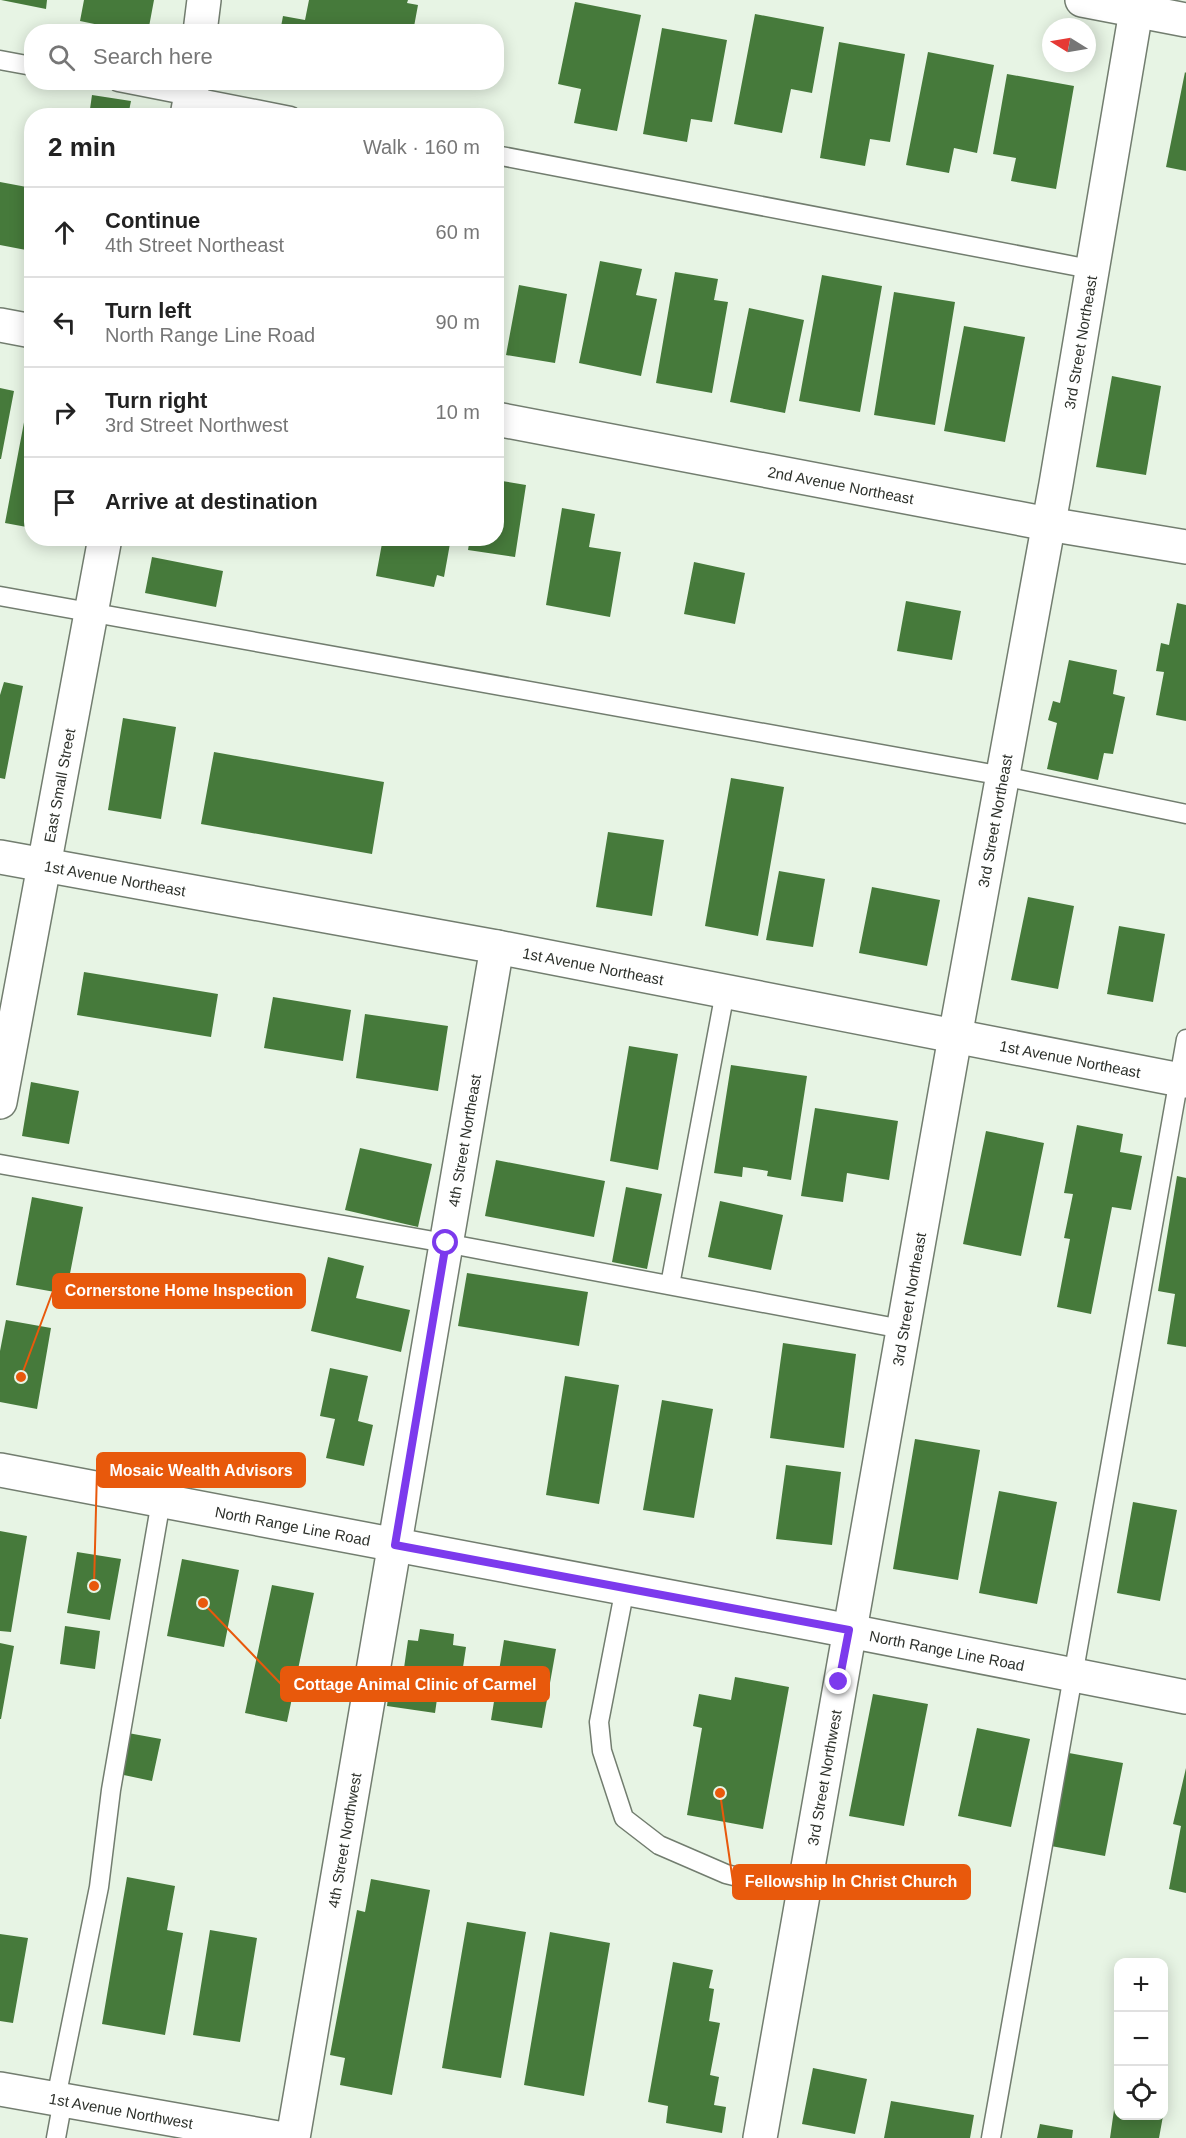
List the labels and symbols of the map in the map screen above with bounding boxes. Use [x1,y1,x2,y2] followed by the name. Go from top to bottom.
[1042,18,1096,72] north arrow
[1060,273,1100,410] street label: 3rd Street Northeast
[766,462,916,507] street label: 2nd Avenue Northeast
[40,726,78,844] street label: East Small Street
[974,752,1015,889] street label: 3rd Street Northeast
[43,857,188,899] street label: 1st Avenue Northeast
[521,944,666,988] street label: 1st Avenue Northeast
[998,1036,1143,1081] street label: 1st Avenue Northeast
[444,1072,484,1208] street label: 4th Street Northeast
[432,1229,458,1255] route start
[888,1230,929,1367] street label: 3rd Street Northeast
[53,1274,305,1308] callout: Cornerstone Home Inspection
[65,1282,293,1299] text: Cornerstone Home Inspection
[97,1453,305,1487] callout: Mosaic Wealth Advisors
[109,1462,293,1479] text: Mosaic Wealth Advisors
[214,1502,372,1548] street label: North Range Line Road
[868,1627,1026,1674] street label: North Range Line Road
[281,1667,549,1701] callout: Cottage Animal Clinic of Carmel
[825,1668,851,1694] route end
[294,1676,537,1693] text: Cottage Animal Clinic of Carmel
[803,1708,844,1847] street label: 3rd Street Northwest
[324,1771,364,1909] street label: 4th Street Northwest
[733,1865,970,1899] callout: Fellowship In Christ Church
[745,1873,957,1890] text: Fellowship In Christ Church
[48,2089,195,2132] street label: 1st Avenue Northwest

